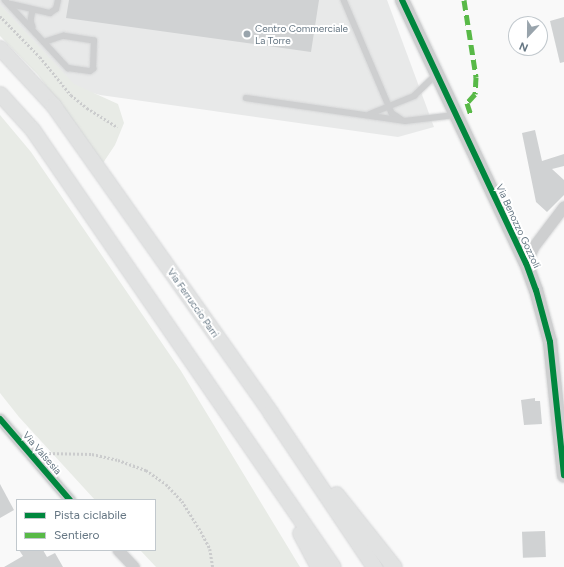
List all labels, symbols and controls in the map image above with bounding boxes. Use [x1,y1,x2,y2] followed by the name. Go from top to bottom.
[508,16,548,56] north arrow
[255,22,348,46] place label: Centro Commerciale La Torre
[242,29,252,39] marker: Centro Commerciale La Torre
[517,39,530,54] text: N
[493,182,543,270] street label: Via Benozzo Gozzoli
[165,266,221,340] street label: Via Ferruccio Parri
[20,429,64,477] street label: Via Valsesia
[16,499,156,551] legend
[54,508,126,522] text: Pista ciclabile
[54,528,100,542] text: Sentiero

